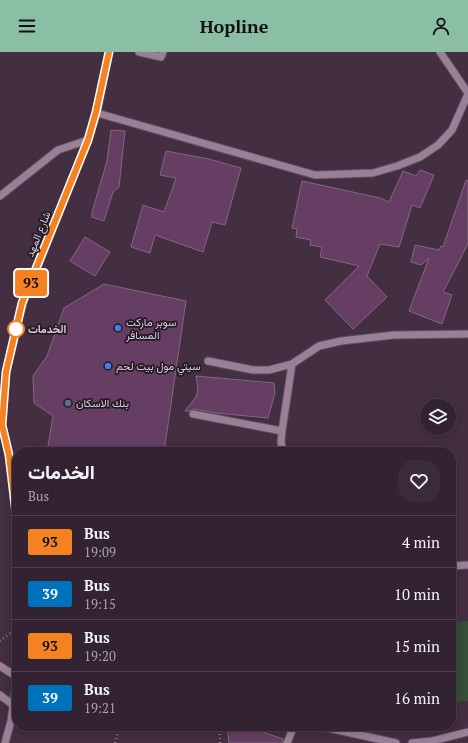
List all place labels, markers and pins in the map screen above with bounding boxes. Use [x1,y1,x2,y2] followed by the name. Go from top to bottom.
[125,315,177,342] place label: سوبر ماركت المسافر
[7,320,25,338] marker: الخدمات
[28,322,67,336] place label: الخدمات
[113,323,123,333] marker: سوبر ماركت المسافر
[116,359,201,376] place label: سيتي مول بيت لحم
[103,361,113,371] marker: سيتي مول بيت لحم
[76,396,129,410] place label: بنك الاسكان
[63,398,73,408] marker: بنك الاسكان

